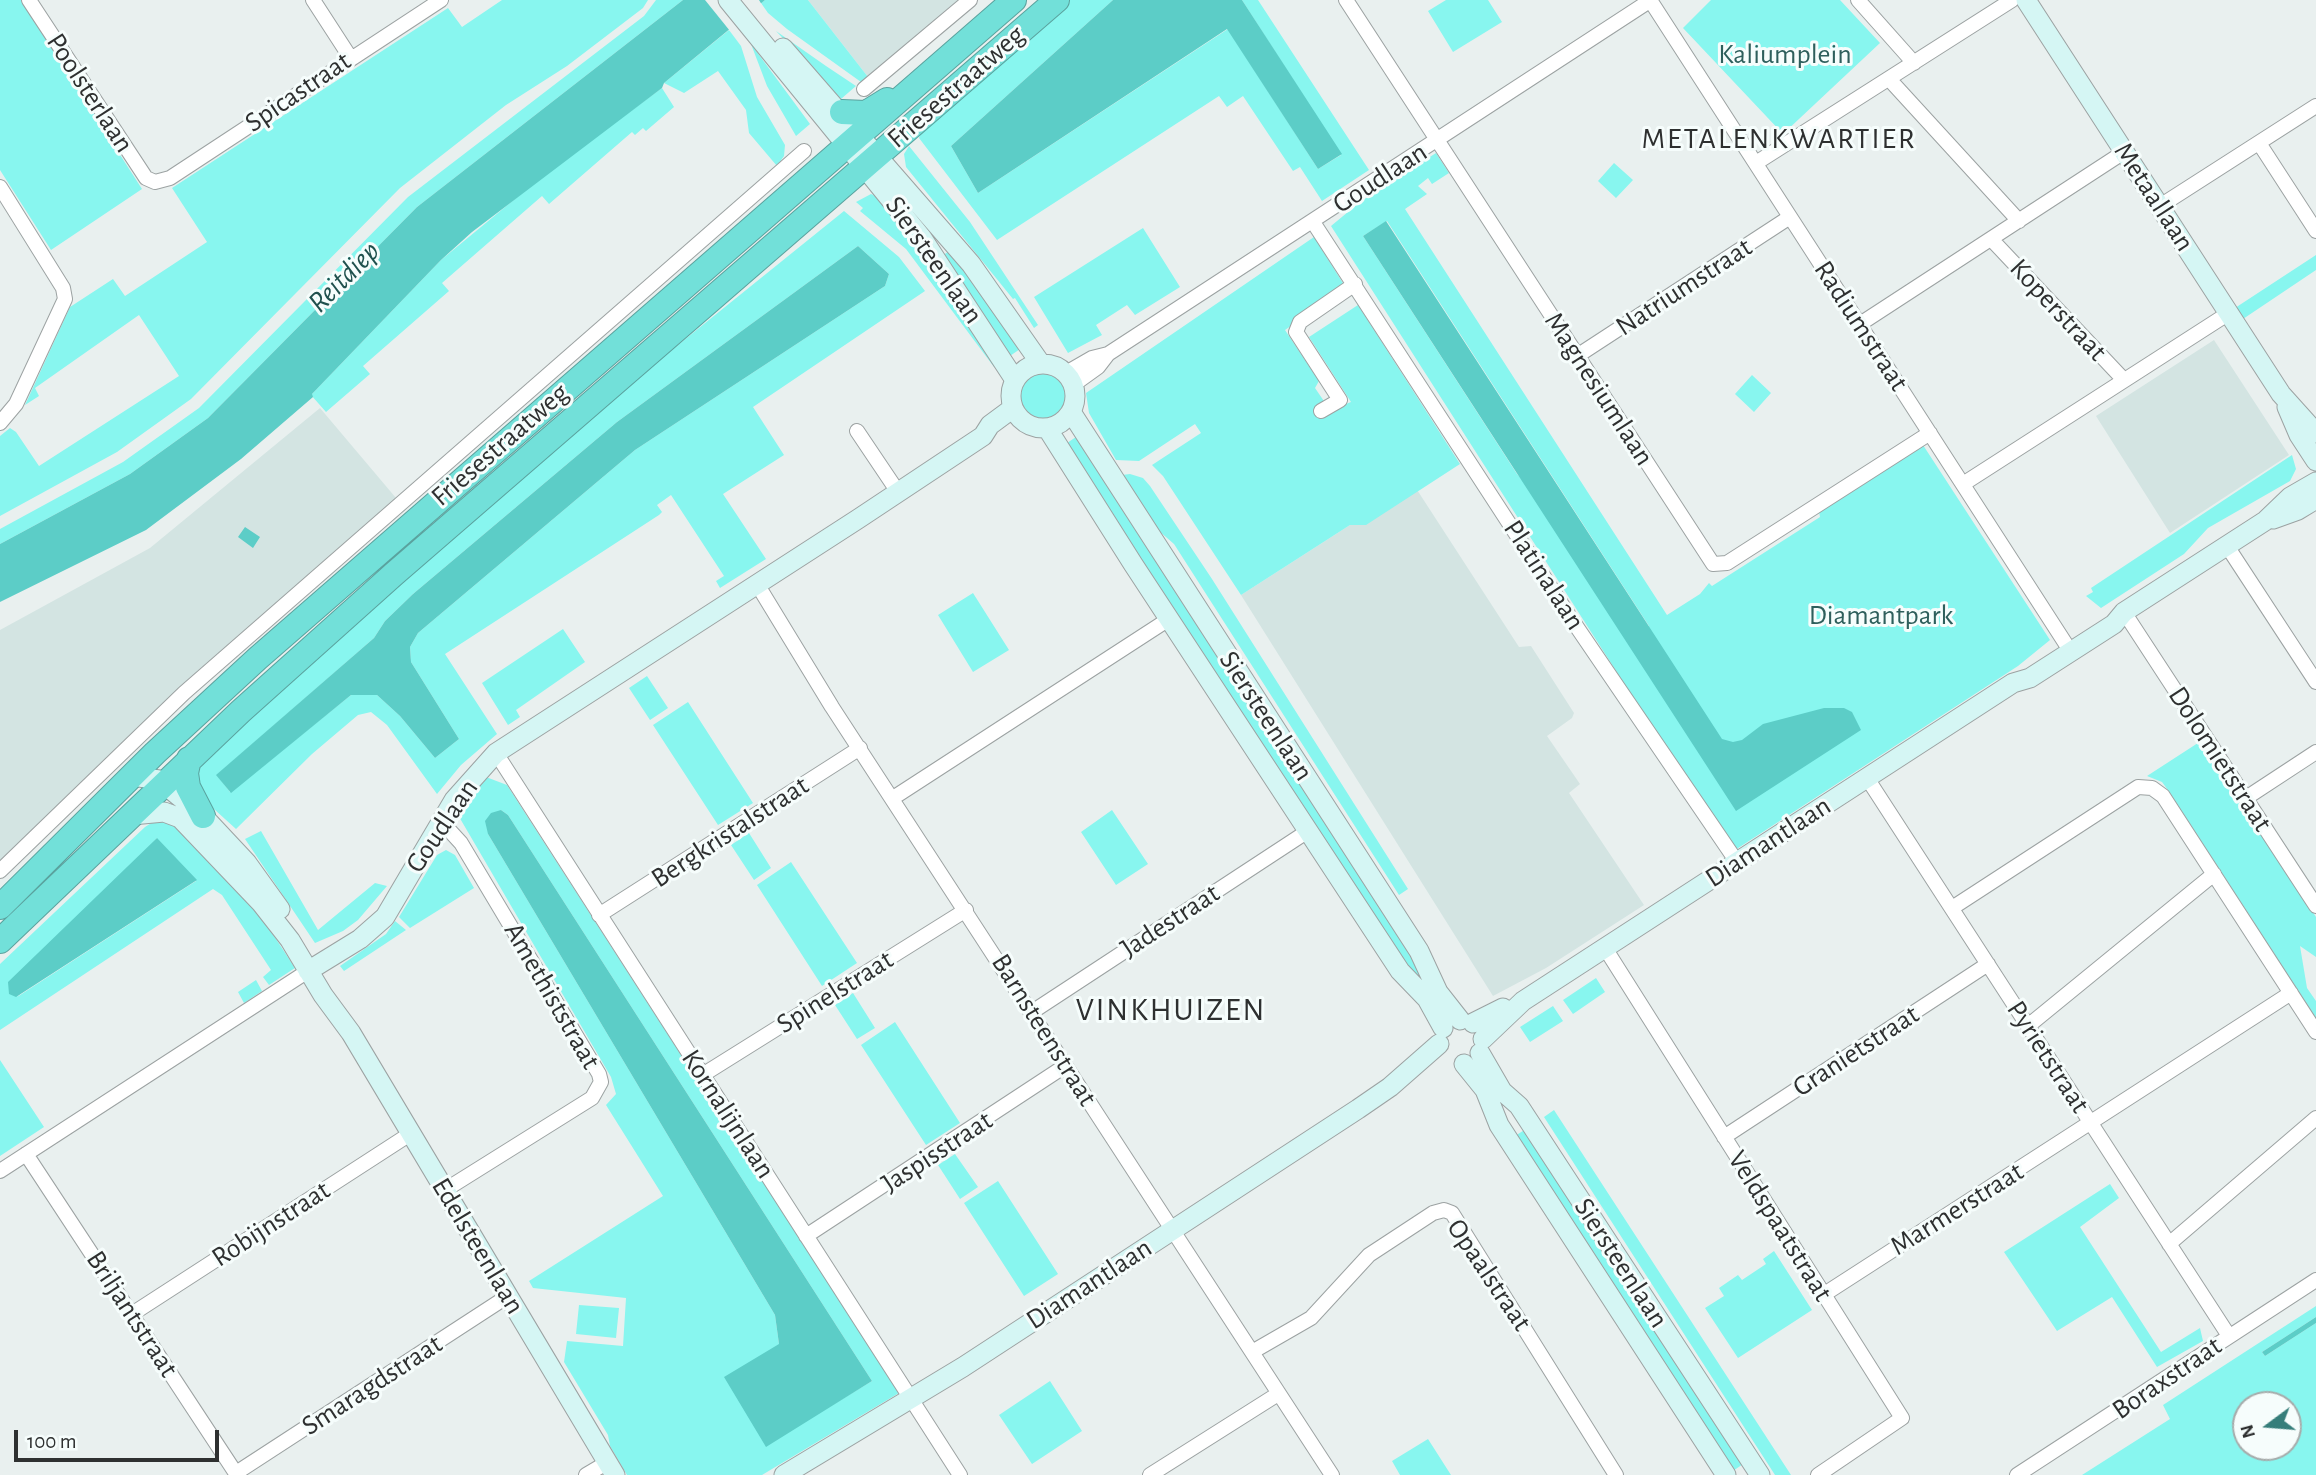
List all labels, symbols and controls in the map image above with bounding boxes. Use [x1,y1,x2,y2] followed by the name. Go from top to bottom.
[881,18,1031,156] street label: Friesestraatweg
[39,27,141,159] street label: Poolsterlaan
[1718,38,1852,72] park label: Kaliumplein
[239,44,357,140] street label: Spicastraat
[1643,121,1915,157] district label: METALENKWARTIER
[1327,135,1433,221] street label: Goudlaan
[2106,136,2202,258] street label: Metaallaan
[878,190,990,330] street label: Siersteenlaan
[1610,231,1758,343] street label: Natriumstraat
[301,234,387,320] water label: Reitdiep
[2002,252,2114,368] street label: Koperstraat
[1806,255,1916,397] street label: Radiumstraat
[1537,306,1661,472] street label: Magnesiumlaan
[425,376,575,514] street label: Friesestraatweg
[1496,514,1592,636] street label: Platinalaan
[1809,599,1953,633] park label: Diamantpark
[1212,645,1320,787] street label: Siersteenlaan
[2161,680,2279,838] street label: Dolomietstraat
[645,769,815,895] street label: Bergkristalstraat
[399,773,485,879] street label: Goudlaan
[1699,789,1837,895] street label: Diamantlaan
[1114,877,1226,965] street label: Jadestraat
[497,917,607,1075] street label: Amethiststraat
[770,943,900,1041] street label: Spinelstraat
[984,948,1104,1112] street label: Barnsteenstraat
[1077,991,1265,1029] district label: VINKHUIZEN
[1999,995,2097,1119] street label: Pyrietstraat
[1787,998,1925,1104] street label: Granietstraat
[674,1043,782,1185] street label: Kornalijnlaan
[875,1104,999,1200] street label: Jaspisstraat
[1720,1145,1840,1307] street label: Veldspaatstraat
[1884,1155,2030,1263] street label: Marmerstraat
[424,1172,532,1320] street label: Edelsteenlaan
[206,1173,336,1275] street label: Robijnstraat
[1567,1192,1675,1334] street label: Siersteenlaan
[1439,1213,1539,1337] street label: Opaalstraat
[1020,1231,1158,1337] street label: Diamantlaan
[79,1245,185,1383] street label: Briljantstraat
[295,1327,449,1443] street label: Smaragdstraat
[2106,1329,2228,1427] street label: Boraxstraat
[2232,1391,2302,1461] north arrow
[18,1416,222,1460] scale bar
[2237,1422,2259,1440] text: N
[27,1431,77,1452] text: 100 m

